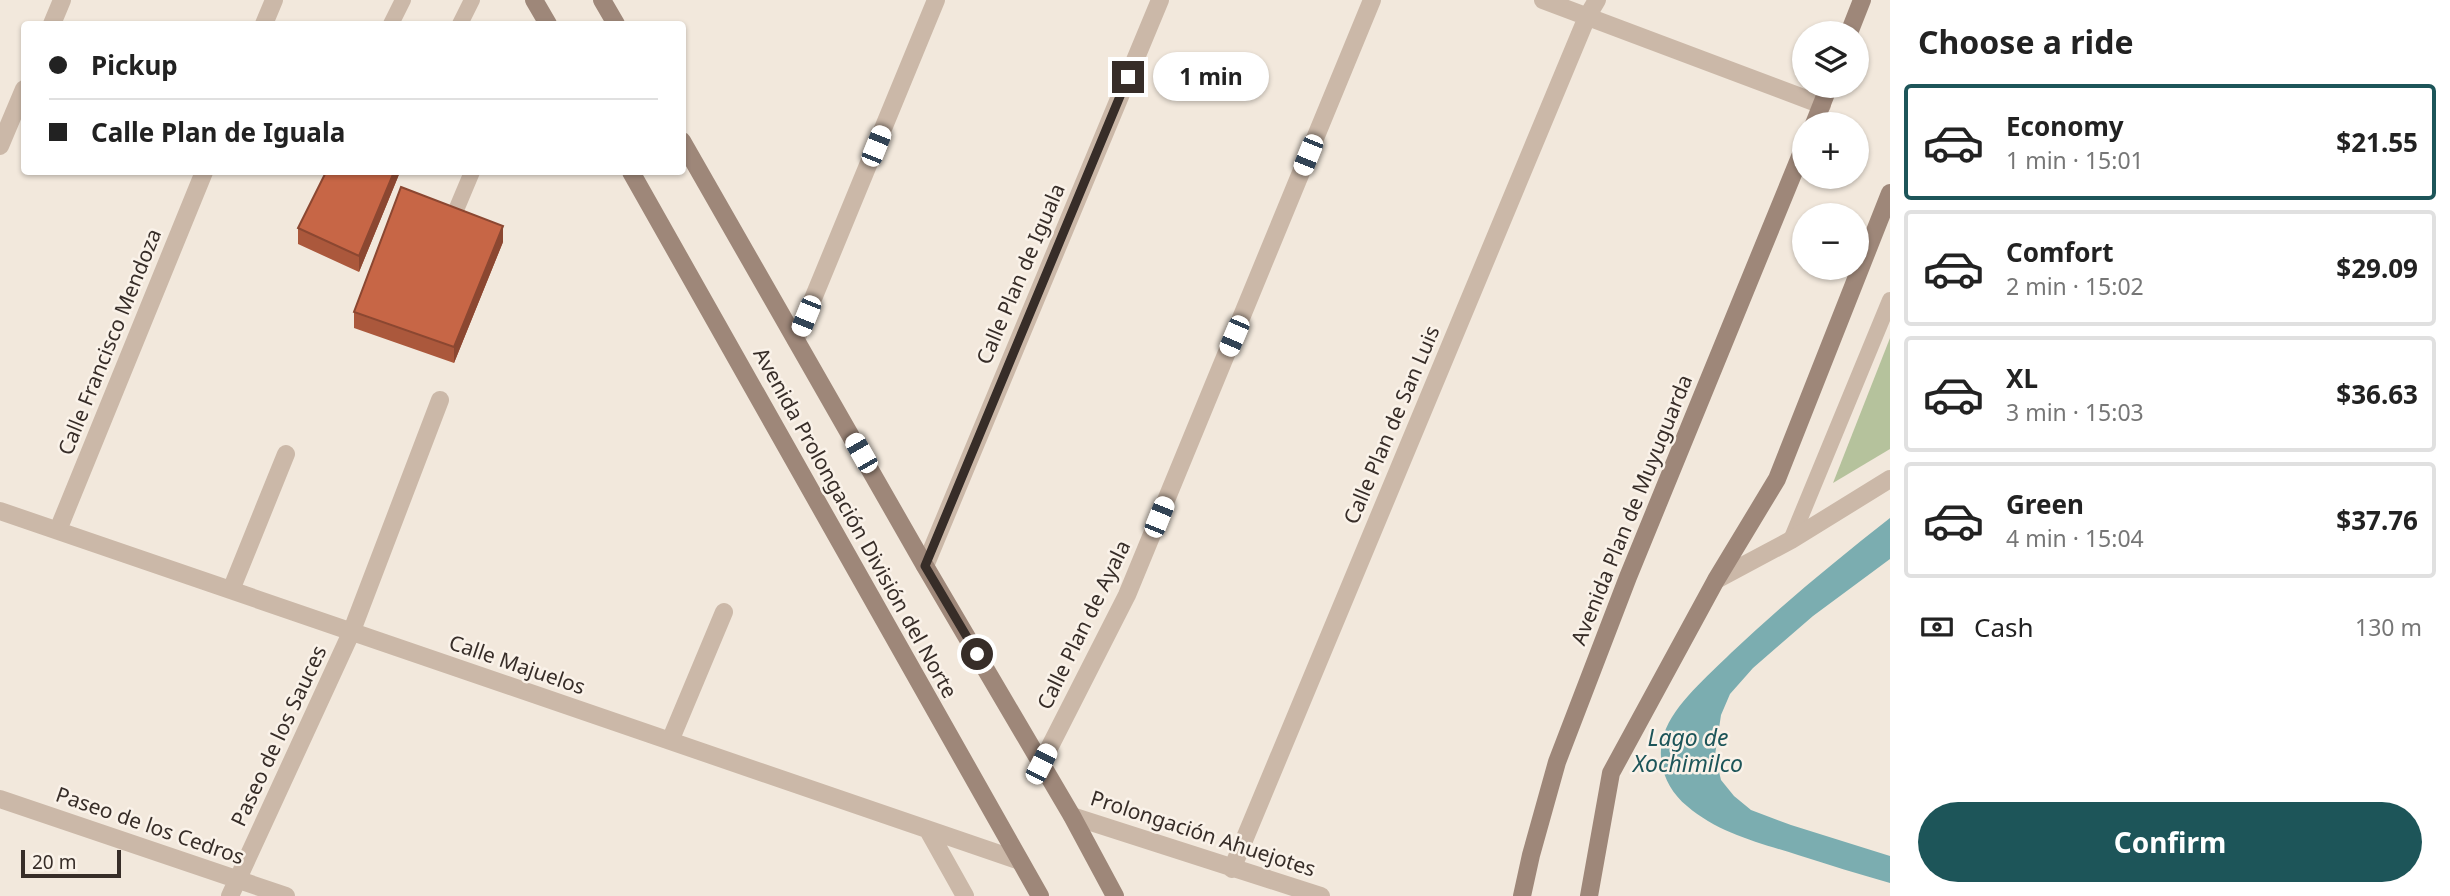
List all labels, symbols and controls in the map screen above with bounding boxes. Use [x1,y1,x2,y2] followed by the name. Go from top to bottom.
[1918,20,2134,63] text: Choose a ride
[1792,21,1869,280] map controls
[1792,21,1869,98] button: layers
[91,47,178,83] text: Pickup
[1152,52,1268,102] callout: 1 min
[1179,60,1243,92] text: 1 min
[1112,61,1144,93] route end
[2006,108,2124,144] text: Economy
[1922,111,1985,174] icon: car
[1792,112,1869,189] button: +
[91,114,345,150] text: Calle Plan de Iguala
[859,123,894,169] car
[2336,124,2418,160] text: $21.55
[1291,132,1326,178] car
[2006,144,2144,176] text: 1 min · 15:01
[969,179,1071,368] street label: Calle Plan de Iguala
[1792,203,1869,280] button: −
[51,224,167,459] street label: Calle Francisco Mendoza
[2006,234,2114,270] text: Comfort
[1922,237,1985,300] icon: car
[2336,250,2418,286] text: $29.09
[2006,270,2144,302] text: 2 min · 15:02
[789,293,824,339] car
[1217,313,1252,359] car
[1337,321,1446,528] street label: Calle Plan de San Luis
[748,342,964,703] street label: Avenida Prolongación División del Norte
[2006,360,2038,396] text: XL
[1922,363,1985,426] icon: car
[1564,370,1698,649] street label: Avenida Plan de Muyuguarda
[2336,376,2418,412] text: $36.63
[2006,396,2144,428] text: 3 min · 15:03
[842,430,881,476] car
[2006,486,2084,522] text: Green
[1922,489,1985,552] icon: car
[1142,494,1177,540] car
[2336,502,2418,538] text: $37.76
[2006,522,2144,554] text: 4 min · 15:04
[1030,535,1136,714] street label: Calle Plan de Ayala
[1918,608,1956,646] icon: cash
[1974,609,2034,645] text: Cash
[2355,611,2422,643] text: 130 m
[445,628,589,700] street label: Calle Majuelos
[961,638,993,670] route start
[224,641,332,831] street label: Paseo de los Sauces
[1631,721,1743,779] water label: Lago de Xochimilco
[1023,741,1060,787] car
[52,780,248,870] street label: Paseo de los Cedros
[1087,783,1319,883] street label: Prolongación Ahuejotes
[1918,802,2422,882] button: Confirm
[21,847,121,879] scale bar
[32,849,76,875] text: 20 m

